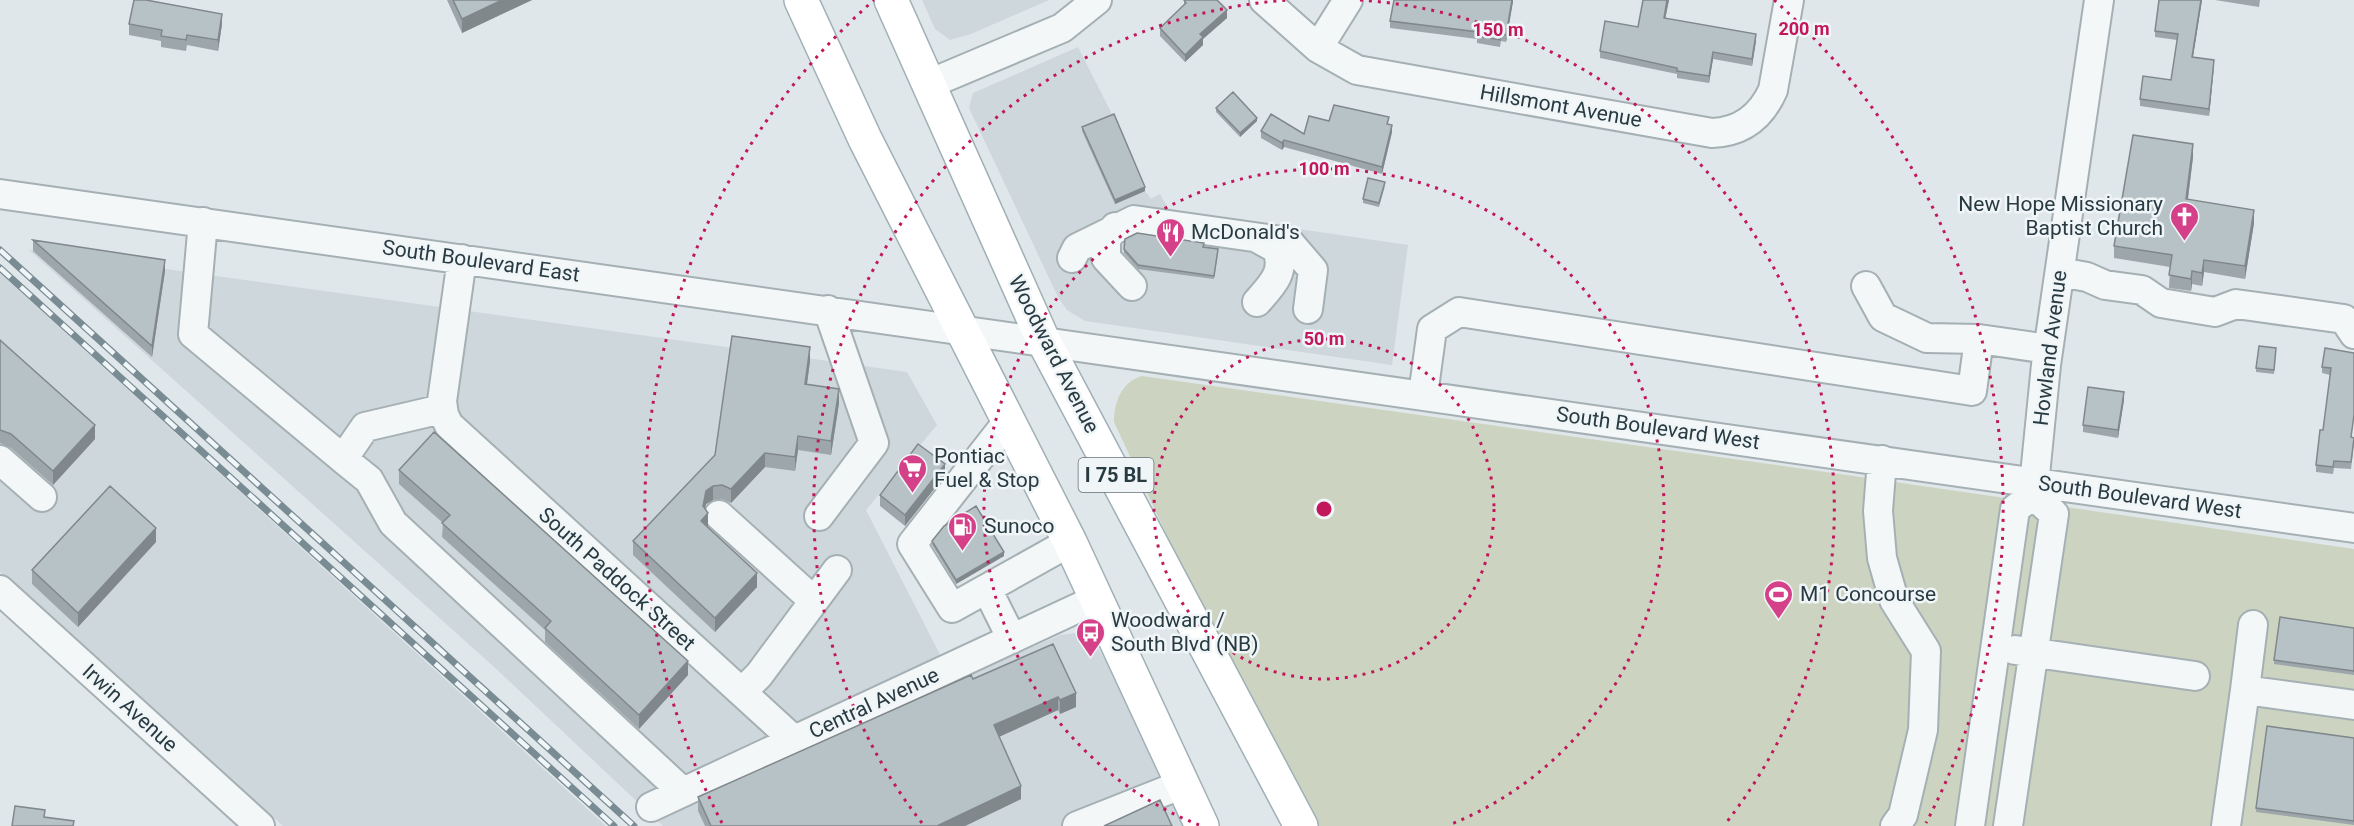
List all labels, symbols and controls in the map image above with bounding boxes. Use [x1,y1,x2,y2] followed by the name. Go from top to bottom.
[1778,18,1830,39] text: 200 m
[1472,19,1524,40] text: 150 m
[1478,80,1644,132] street label: Hillsmont Avenue
[1298,158,1350,179] text: 100 m
[1958,192,2163,240] place label: New Hope Missionary Baptist Church
[2168,200,2200,242] church icon: New Hope Missionary Baptist Church
[1154,216,1186,258] restaurant icon: McDonald's
[1191,220,1300,244] place label: McDonald's
[381,235,581,287] street label: South Boulevard East
[2029,269,2071,427] street label: Howland Avenue
[1004,271,1104,437] street label: Woodward Avenue
[1304,328,1344,349] text: 50 m
[1555,402,1761,454] street label: South Boulevard West
[934,444,1040,492] place label: Pontiac Fuel & Stop
[897,452,929,494] supermarket icon: Pontiac Fuel & Stop
[1078,458,1154,492] road number: I 75 BL
[2037,471,2243,523] street label: South Boulevard West
[1314,499,1334,519] centre of rings
[534,502,700,656] street label: South Paddock Street
[947,510,979,552] fuel station icon: Sunoco
[984,514,1055,538] place label: Sunoco
[1763,578,1795,620] sports icon: M1 Concourse
[1800,582,1936,606] place label: M1 Concourse
[1111,608,1259,656] place label: Woodward / South Blvd (NB)
[1074,616,1106,658] bus stop icon: Woodward / South Blvd (NB)
[78,659,182,757] street label: Irwin Avenue
[805,662,943,744] street label: Central Avenue

